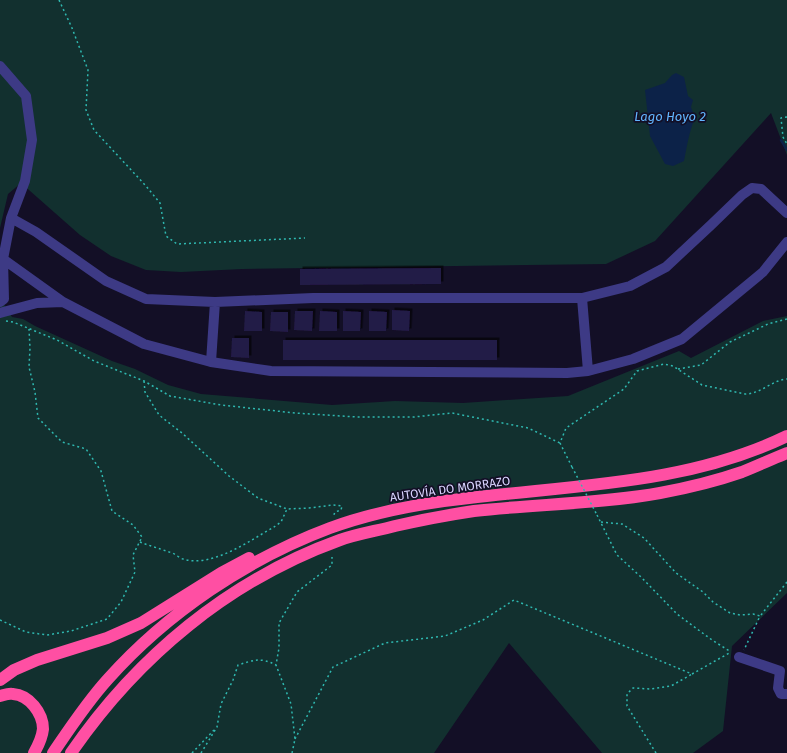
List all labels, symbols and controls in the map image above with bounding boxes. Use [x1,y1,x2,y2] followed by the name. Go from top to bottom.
[634,109,706,124] water label: Lago Hoyo 2
[389,473,511,504] street label: AUTOVÍA DO MORRAZO

